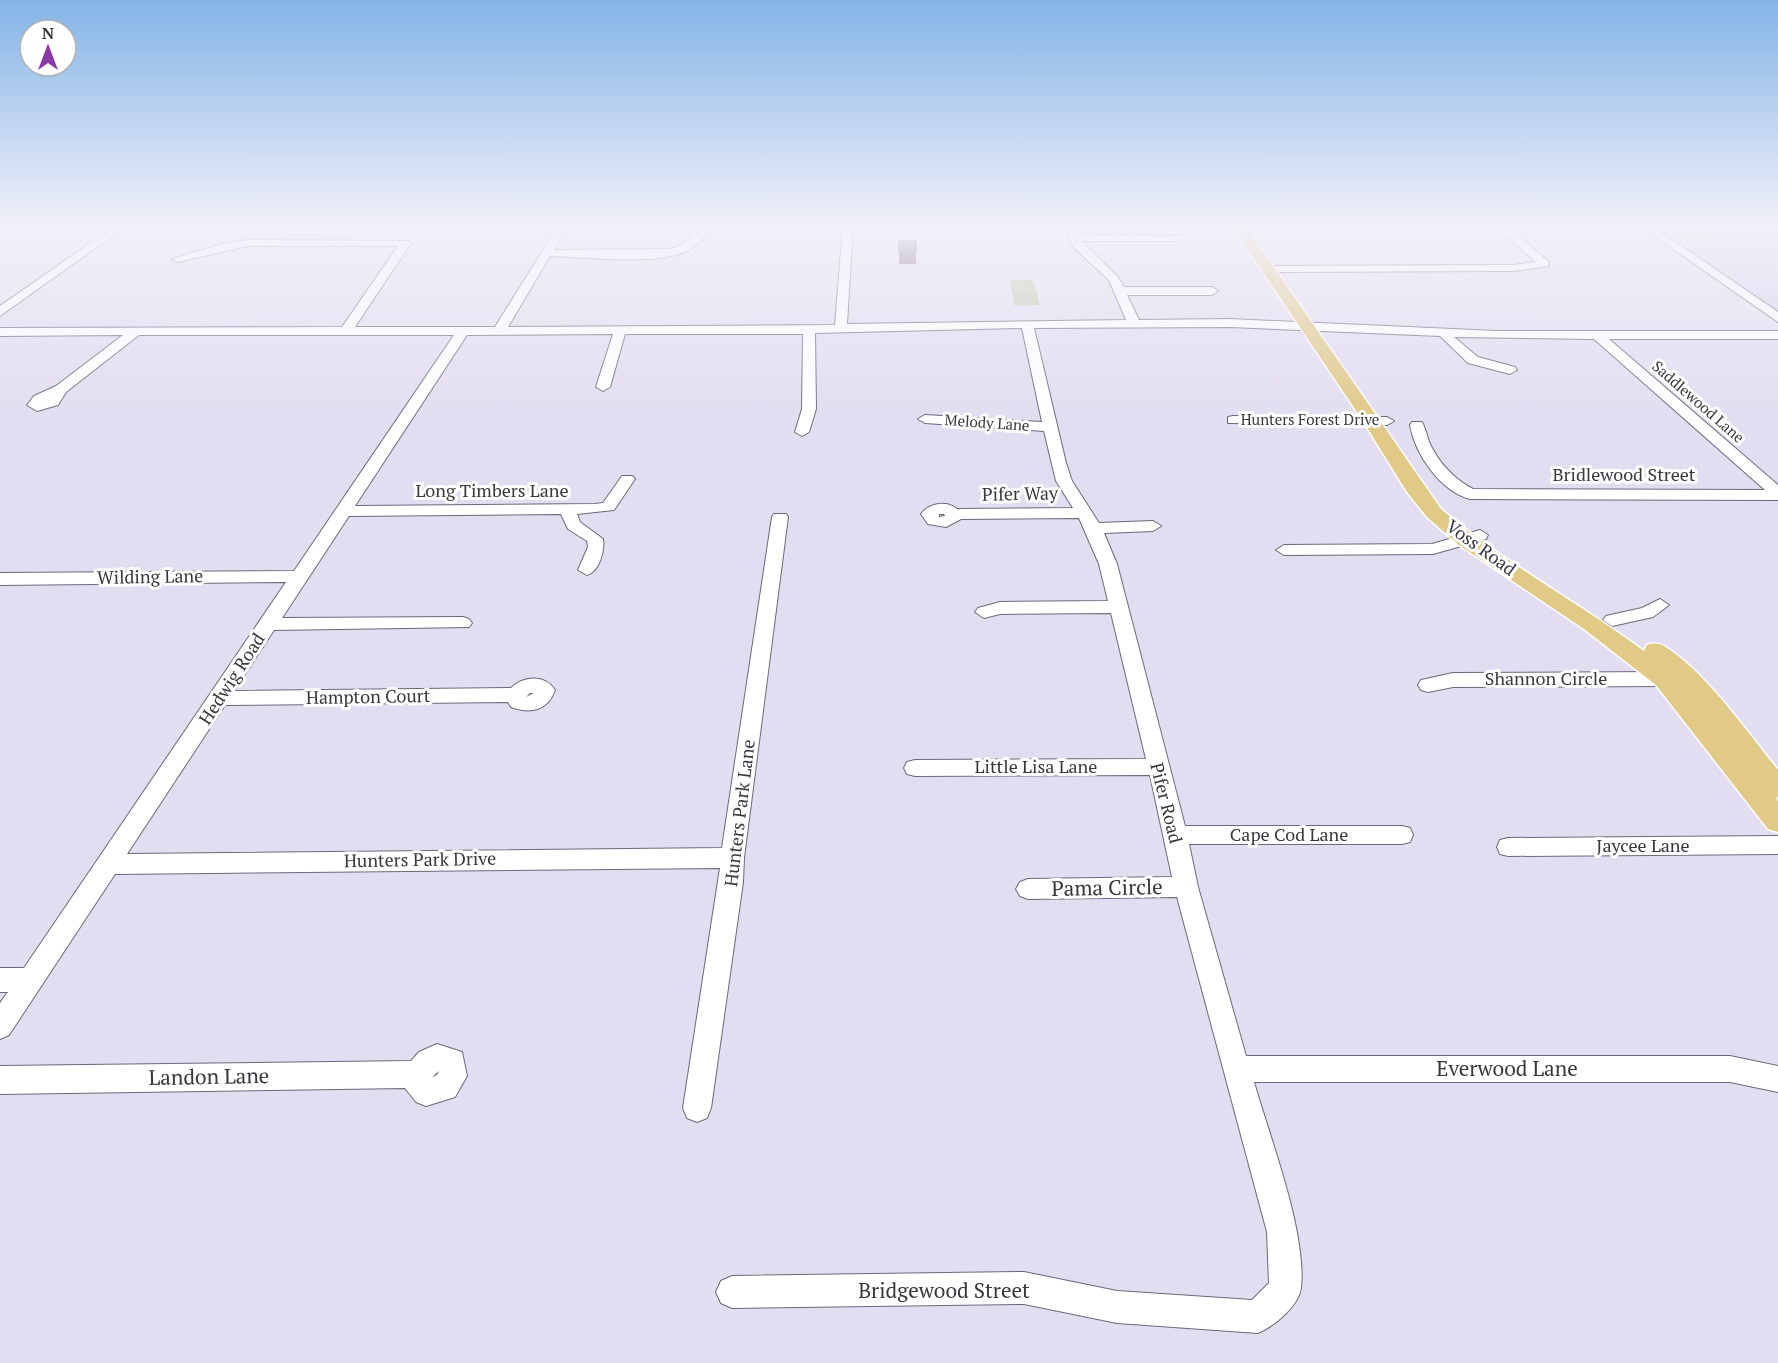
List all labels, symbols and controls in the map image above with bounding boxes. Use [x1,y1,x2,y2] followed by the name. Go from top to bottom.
[18,18,78,78] north arrow
[42,22,54,44] text: N
[1648,356,1749,447] street label: Saddlewood Lane
[944,409,1030,435] street label: Melody Lane
[1241,409,1379,429] street label: Hunters Forest Drive
[1552,462,1696,486] street label: Bridlewood Street
[415,478,569,502] street label: Long Timbers Lane
[982,480,1059,506] street label: Pifer Way
[1442,514,1521,581] street label: Voss Road
[97,563,203,589] street label: Wilding Lane
[193,628,270,729] street label: Hedwig Road
[1485,666,1607,690] street label: Shannon Circle
[306,683,431,709] street label: Hampton Court
[718,738,760,888] street label: Hunters Park Lane
[975,754,1097,778] street label: Little Lisa Lane
[1145,760,1189,846] street label: Pifer Road
[1230,822,1348,846] street label: Cape Cod Lane
[1596,833,1690,857] street label: Jaycee Lane
[344,846,496,872] street label: Hunters Park Drive
[1051,872,1163,902] street label: Pama Circle
[1436,1054,1578,1082] street label: Everwood Lane
[148,1061,270,1091] street label: Landon Lane
[858,1276,1030,1304] street label: Bridgewood Street

